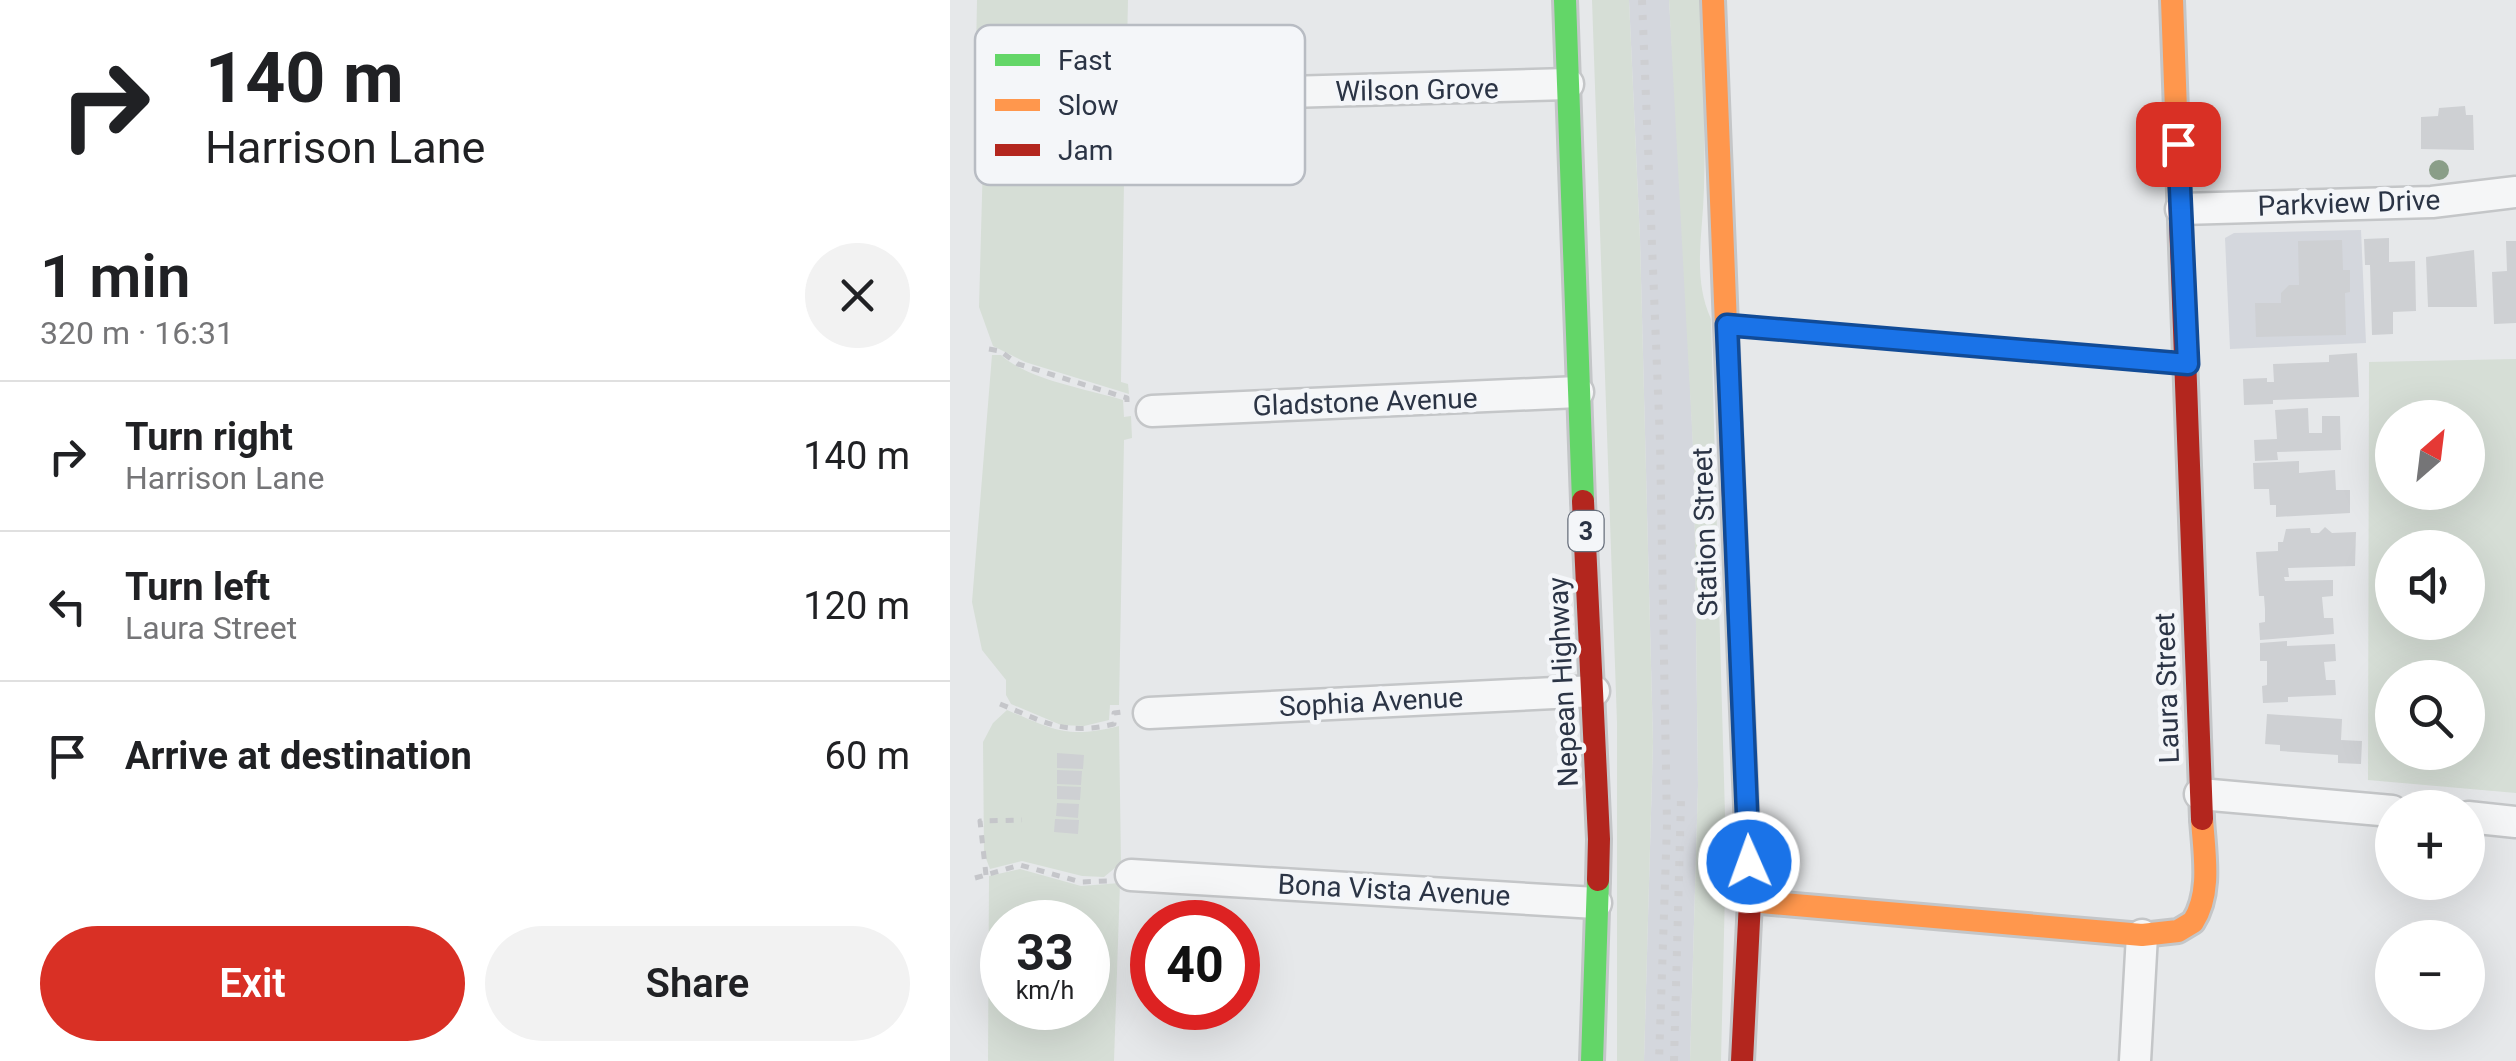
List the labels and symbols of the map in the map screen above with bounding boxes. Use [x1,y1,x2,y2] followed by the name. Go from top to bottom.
[975,25,1305,185] legend
[1058,44,1112,77] text: Fast
[1335,72,1499,108] street label: Wilson Grove
[1058,89,1118,122] text: Slow
[2136,102,2221,187] pin
[1058,134,1113,167] text: Jam
[2257,183,2441,223] street label: Parkview Drive
[1252,382,1478,422] street label: Gladstone Avenue
[2375,400,2485,510] north arrow
[1686,447,1724,617] street label: Station Street
[1568,511,1604,551] road number: 3
[1541,576,1585,788] street label: Nepean Highway
[2148,612,2186,764] street label: Laura Street
[1278,681,1464,723] street label: Sophia Avenue
[1697,810,1801,914] position arrow
[1277,867,1511,913] street label: Bona Vista Avenue
[1130,900,1260,1030] speed limit sign: 40

